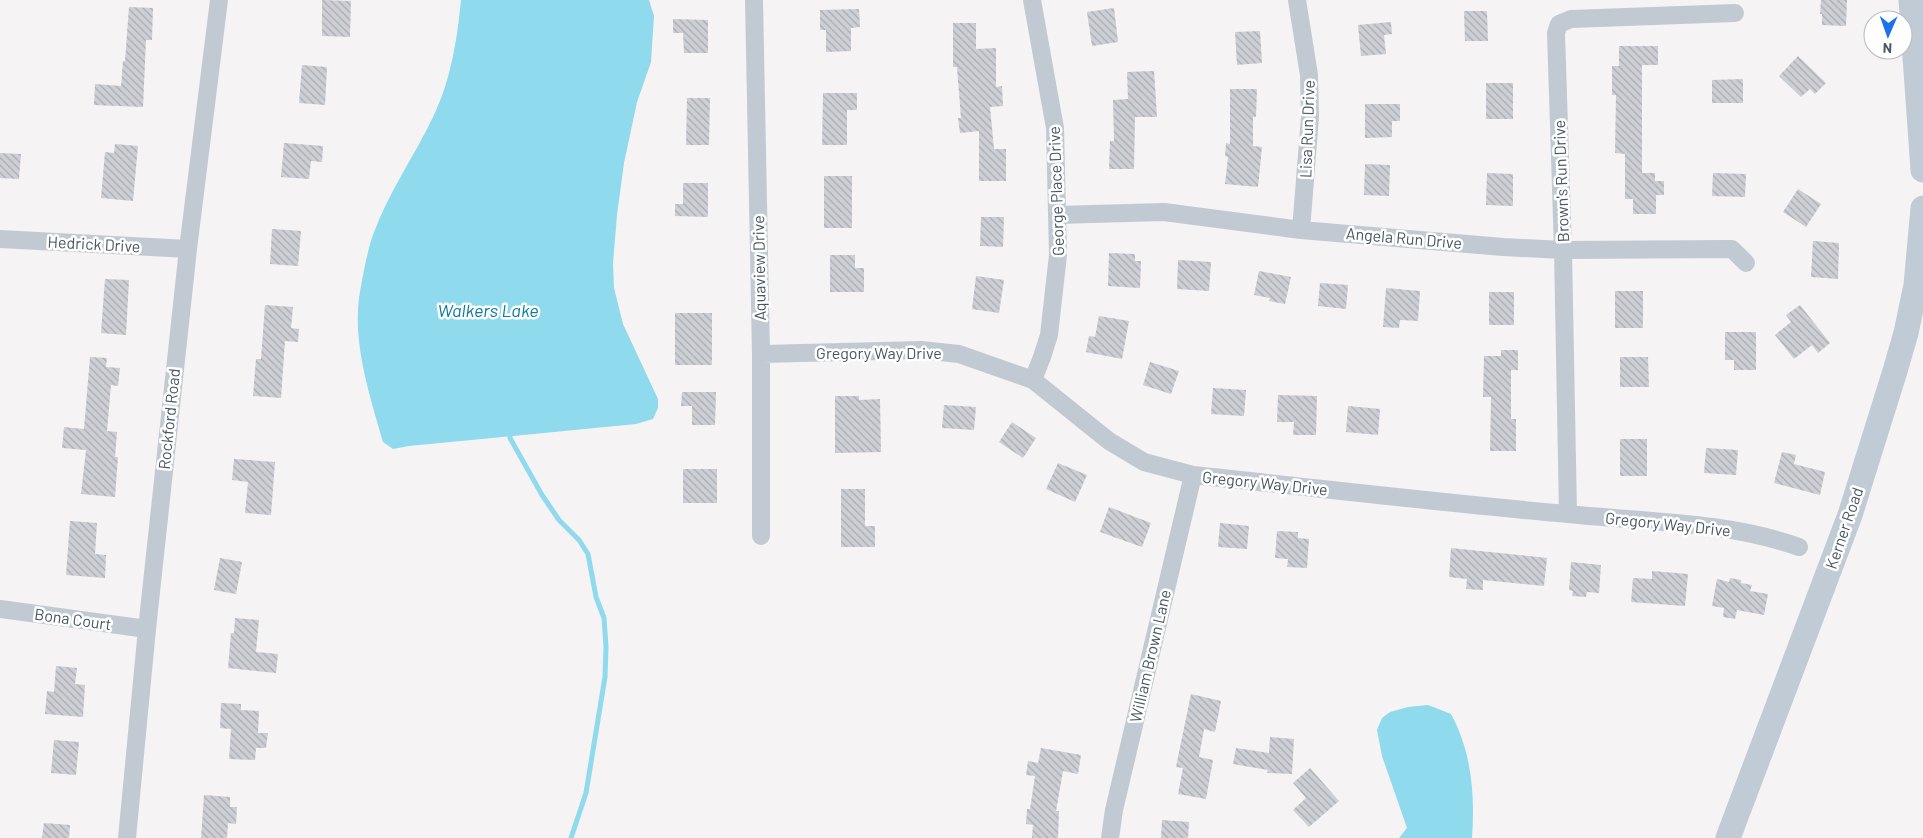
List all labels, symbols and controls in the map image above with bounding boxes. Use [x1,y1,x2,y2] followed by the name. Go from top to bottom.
[1863,10,1913,60] north arrow
[1883,40,1892,57] text: N
[1295,80,1318,178] street label: Lisa Run Drive
[1549,120,1572,242] street label: Brown's Run Drive
[1044,126,1067,256] street label: George Place Drive
[748,215,769,321] street label: Aquaview Drive
[1345,223,1463,252] street label: Angela Run Drive
[47,232,141,255] street label: Hedrick Drive
[437,299,539,321] water label: Walkers Lake
[816,343,942,362] street label: Gregory Way Drive
[154,367,183,470] street label: Rockford Road
[1202,466,1329,499] street label: Gregory Way Drive
[1821,484,1866,571] street label: Kerner Road
[1605,507,1732,540] street label: Gregory Way Drive
[1125,587,1174,724] street label: William Brown Lane
[33,604,113,633] street label: Bona Court

